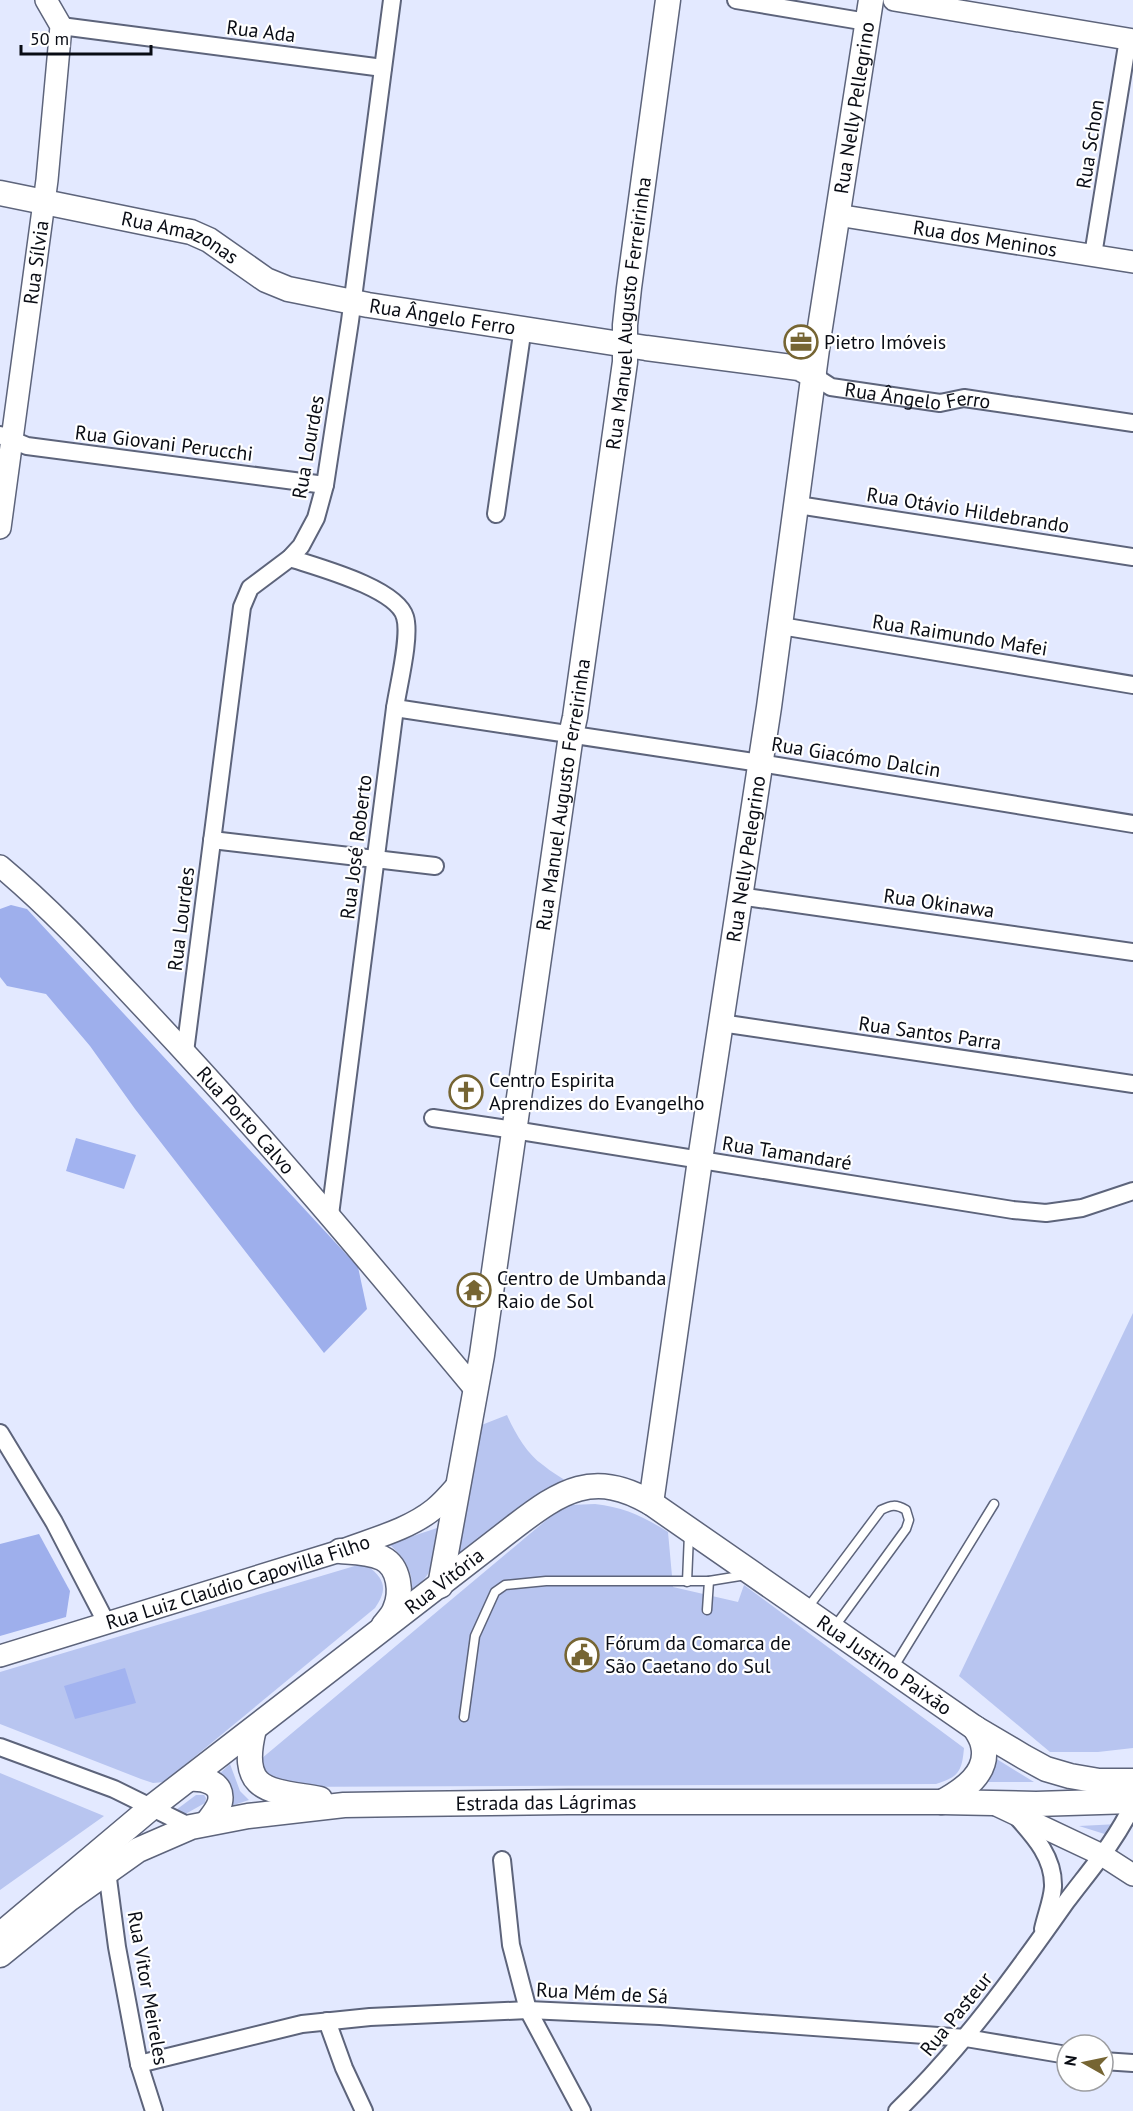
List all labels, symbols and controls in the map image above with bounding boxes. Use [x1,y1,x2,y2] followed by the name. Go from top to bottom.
[225,14,297,48] street label: Rua Ada
[21,18,152,56] scale bar
[828,20,880,196] street label: Rua Nelly Pellegrino
[30,27,69,50] text: 50 m
[1070,98,1110,190] street label: Rua Schon
[600,175,657,451] street label: Rua Manuel Augusto Ferreirinha
[119,205,244,270] street label: Rua Amazonas
[911,214,1059,263] street label: Rua dos Meninos
[17,219,54,306] street label: Rua Sílvia
[368,292,517,341] street label: Rua Ângelo Ferro
[783,324,819,360] office icon: Pietro Imóveis
[824,329,946,355] place label: Pietro Imóveis
[843,376,992,416] street label: Rua Ângelo Ferro
[286,393,330,501] street label: Rua Lourdes
[74,419,254,467] street label: Rua Giovani Perucchi
[865,481,1071,539] street label: Rua Otávio Hildebrando
[871,608,1049,662] street label: Rua Raimundo Mafei
[530,657,596,932] street label: Rua Manuel Augusto Ferreirinha
[770,731,942,783] street label: Rua Giacómo Dalcin
[334,773,378,921] street label: Rua José Roberto
[720,774,771,944] street label: Rua Nelly Pelegrino
[162,866,200,972] street label: Rua Lourdes
[882,882,996,924] street label: Rua Okinawa
[857,1010,1003,1056] street label: Rua Santos Parra
[191,1061,301,1180] street label: Rua Porto Calvo
[489,1067,705,1116] place label: Centro Espirita Aprendizes do Evangelho
[448,1074,484,1110] church icon: Centro Espirita Aprendizes do Evangelho
[720,1130,854,1176] street label: Rua Tamandaré
[497,1265,666,1314] place label: Centro de Umbanda Raio de Sol
[456,1272,492,1308] temple icon: Centro de Umbanda Raio de Sol
[103,1528,373,1636] street label: Rua Luiz Claúdio Capovilla Filho
[399,1542,489,1620] street label: Rua Vitória
[812,1609,957,1721] street label: Rua Justino Paixão
[605,1630,791,1679] place label: Fórum da Comarca de São Caetano do Sul
[564,1637,600,1673] public building icon: Fórum da Comarca de São Caetano do Sul
[455,1789,637,1816] street label: Estrada das Lágrimas
[122,1909,174,2067] street label: Rua Vitor Meireles
[914,1966,998,2061] street label: Rua Pasteur
[535,1977,669,2009] street label: Rua Mém de Sá
[1055,2033,1115,2093] north arrow
[1059,2054,1081,2067] text: N

